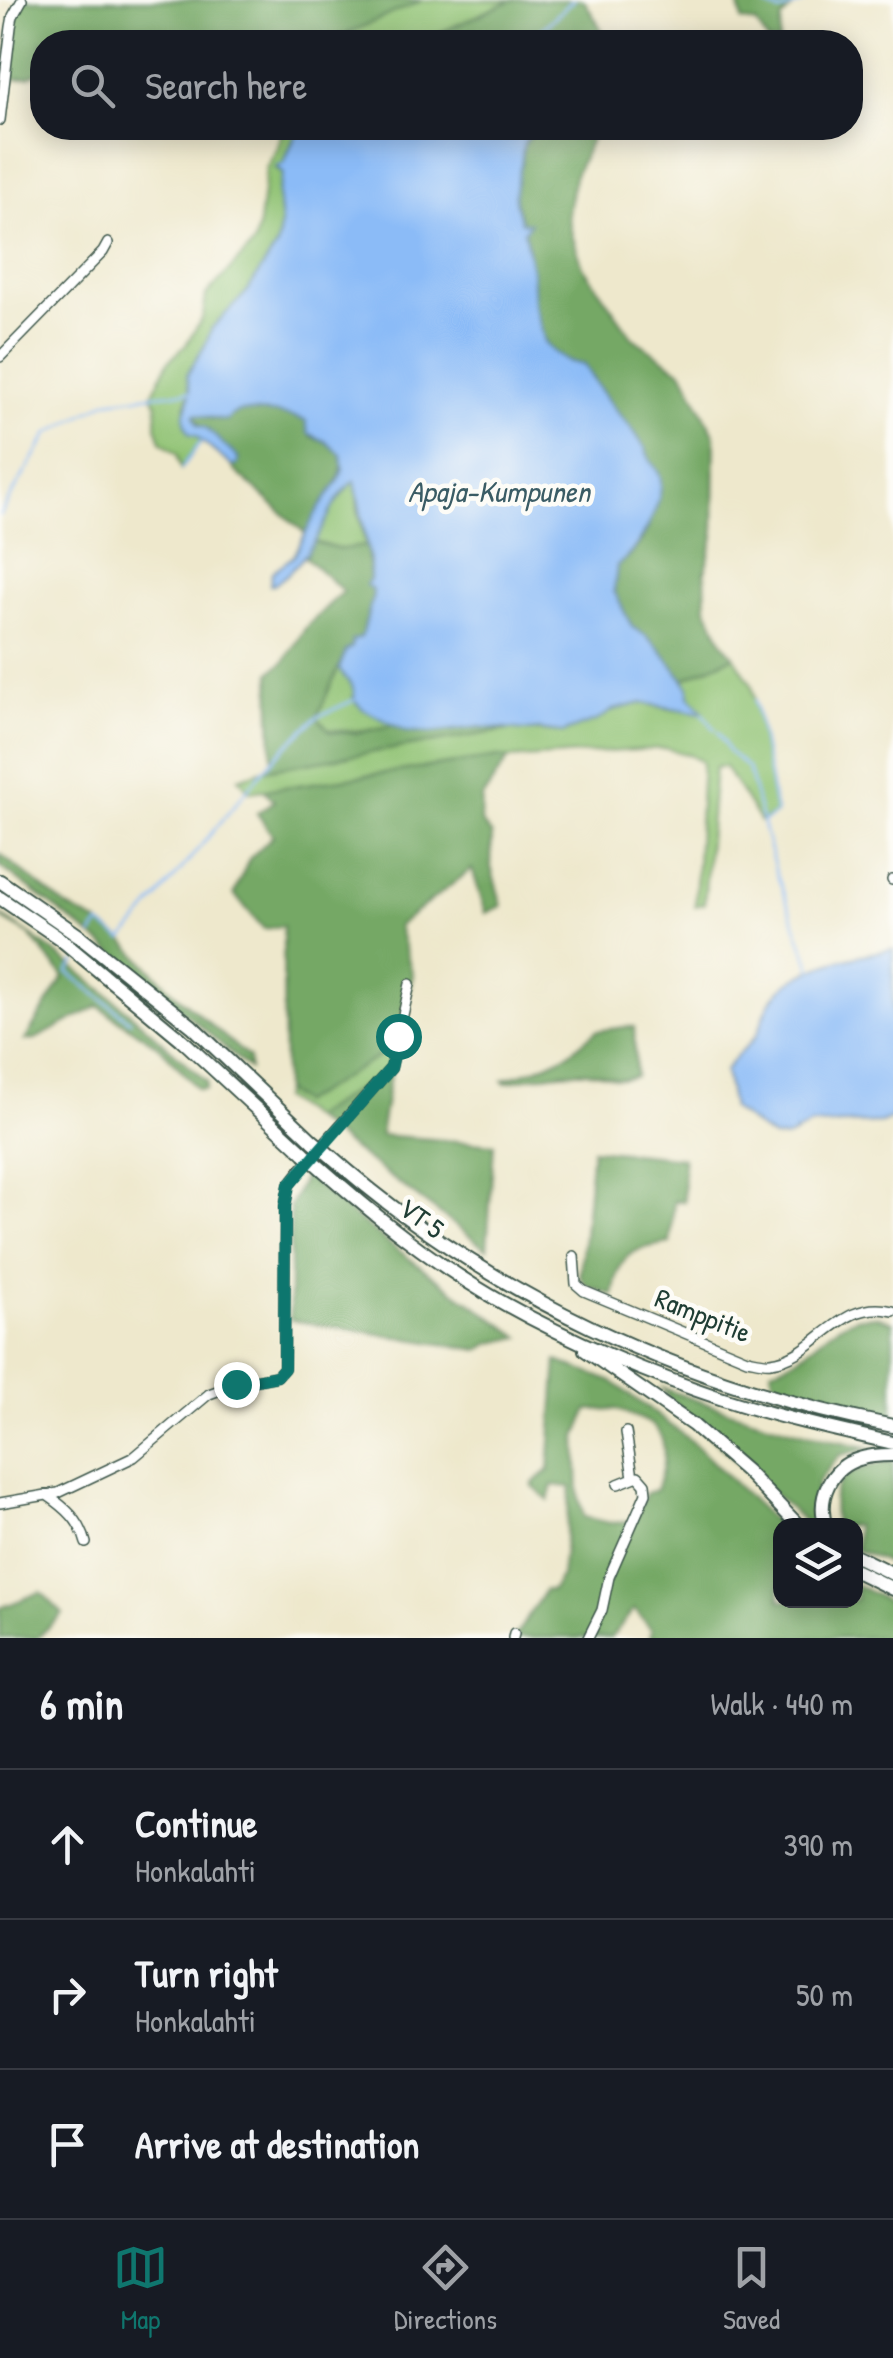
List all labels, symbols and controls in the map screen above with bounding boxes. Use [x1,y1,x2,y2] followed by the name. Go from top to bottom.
[30,30,863,140] search box
[65,58,120,113] icon: search
[145,59,307,111] text: Search here
[408,471,593,512] water label: Apaja-Kumpunen
[376,1014,422,1060] route start
[392,1189,452,1247] street label: VT 5
[650,1279,756,1351] street label: Ramppitie
[214,1362,260,1408] route end
[773,1518,863,1608] map controls
[773,1518,863,1608] button: layers
[40,1675,123,1732] text: 6 min
[710,1682,853,1725] text: Walk · 440 m
[135,1797,257,1849] text: Continue
[40,1817,95,1872] icon: ahead
[783,1823,853,1866] text: 390 m
[135,1849,256,1892] text: Honkalahti
[135,1947,278,1999] text: Turn right
[40,1967,95,2022] icon: right
[796,1973,853,2016] text: 50 m
[135,1999,256,2042] text: Honkalahti
[40,2117,95,2172] icon: arrive
[135,2118,419,2170] text: Arrive at destination
[113,2240,168,2338] tab: Map
[394,2240,497,2338] tab: Directions
[723,2240,780,2338] tab: Saved

